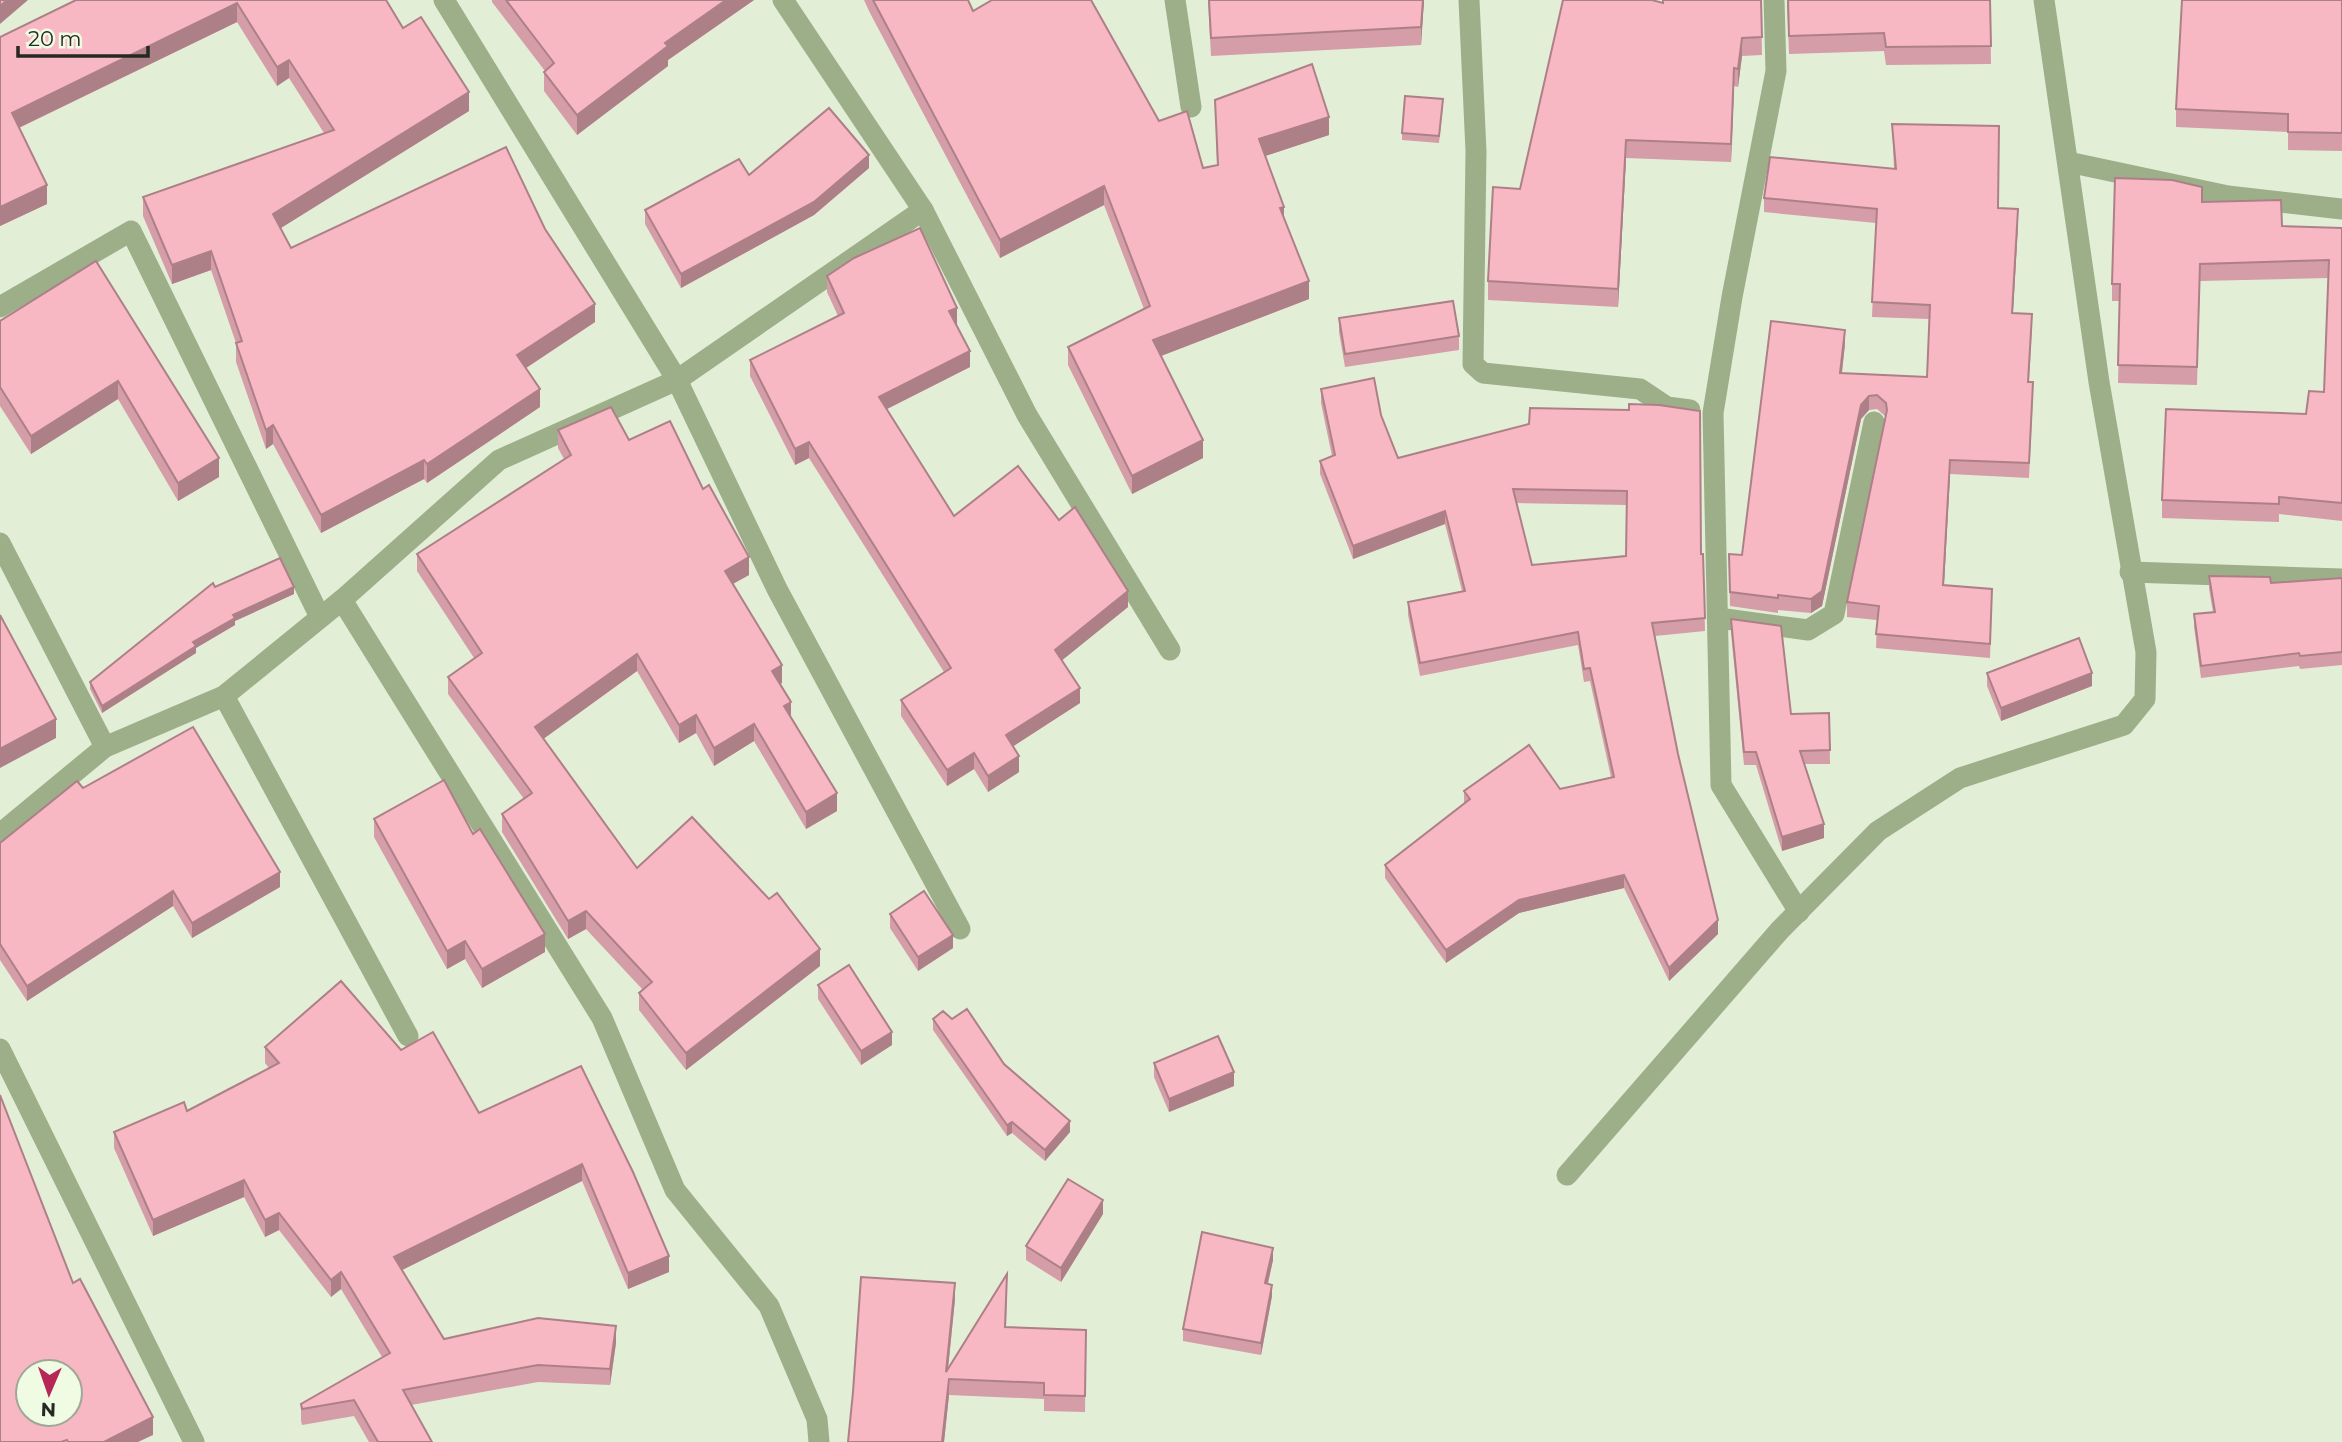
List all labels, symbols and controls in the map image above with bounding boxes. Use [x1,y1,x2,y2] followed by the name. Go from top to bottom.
[18,14,147,58] scale bar
[28,26,82,51] text: 20 m
[14,1358,84,1428] north arrow
[40,1398,57,1421] text: N

